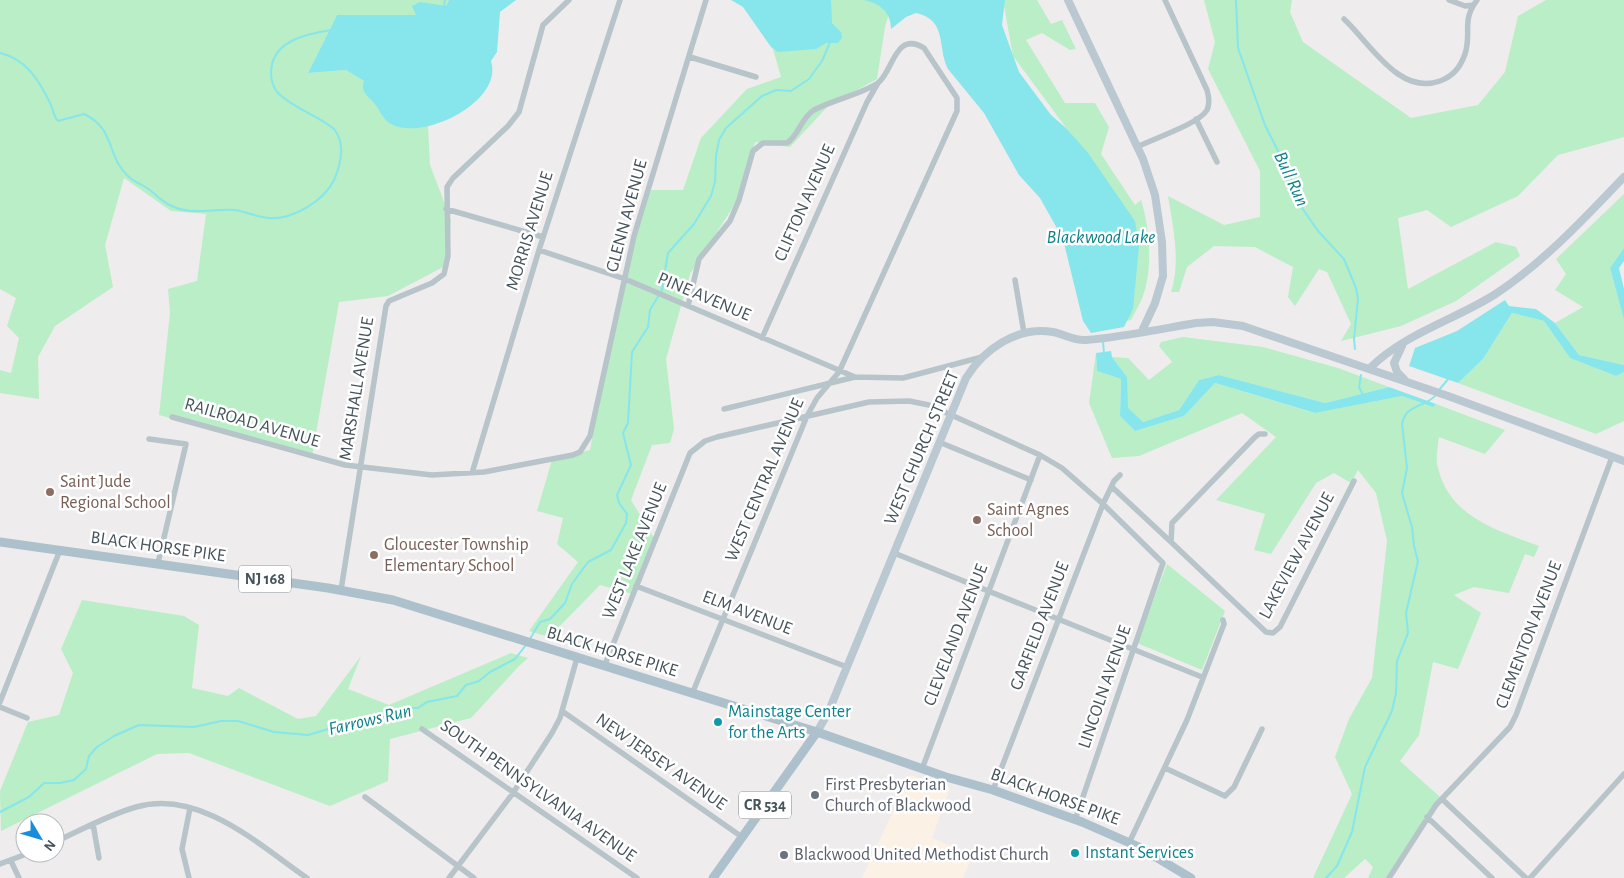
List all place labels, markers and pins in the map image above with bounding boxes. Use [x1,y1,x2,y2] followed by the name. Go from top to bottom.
[60,473,171,512] place label: Saint Jude Regional School
[44,486,56,498] marker: Saint Jude Regional School
[987,501,1069,540] place label: Saint Agnes School
[971,514,983,526] marker: Saint Agnes School
[384,536,529,575] place label: Gloucester Township Elementary School
[368,549,380,561] marker: Gloucester Township Elementary School
[728,703,851,742] place label: Mainstage Center for the Arts
[712,716,724,728] marker: Mainstage Center for the Arts
[825,776,971,815] place label: First Presbyterian Church of Blackwood
[809,789,821,801] marker: First Presbyterian Church of Blackwood
[1085,844,1194,862] place label: Instant Services
[794,846,1049,864] place label: Blackwood United Methodist Church
[1069,847,1081,859] marker: Instant Services
[778,849,790,861] marker: Blackwood United Methodist Church

